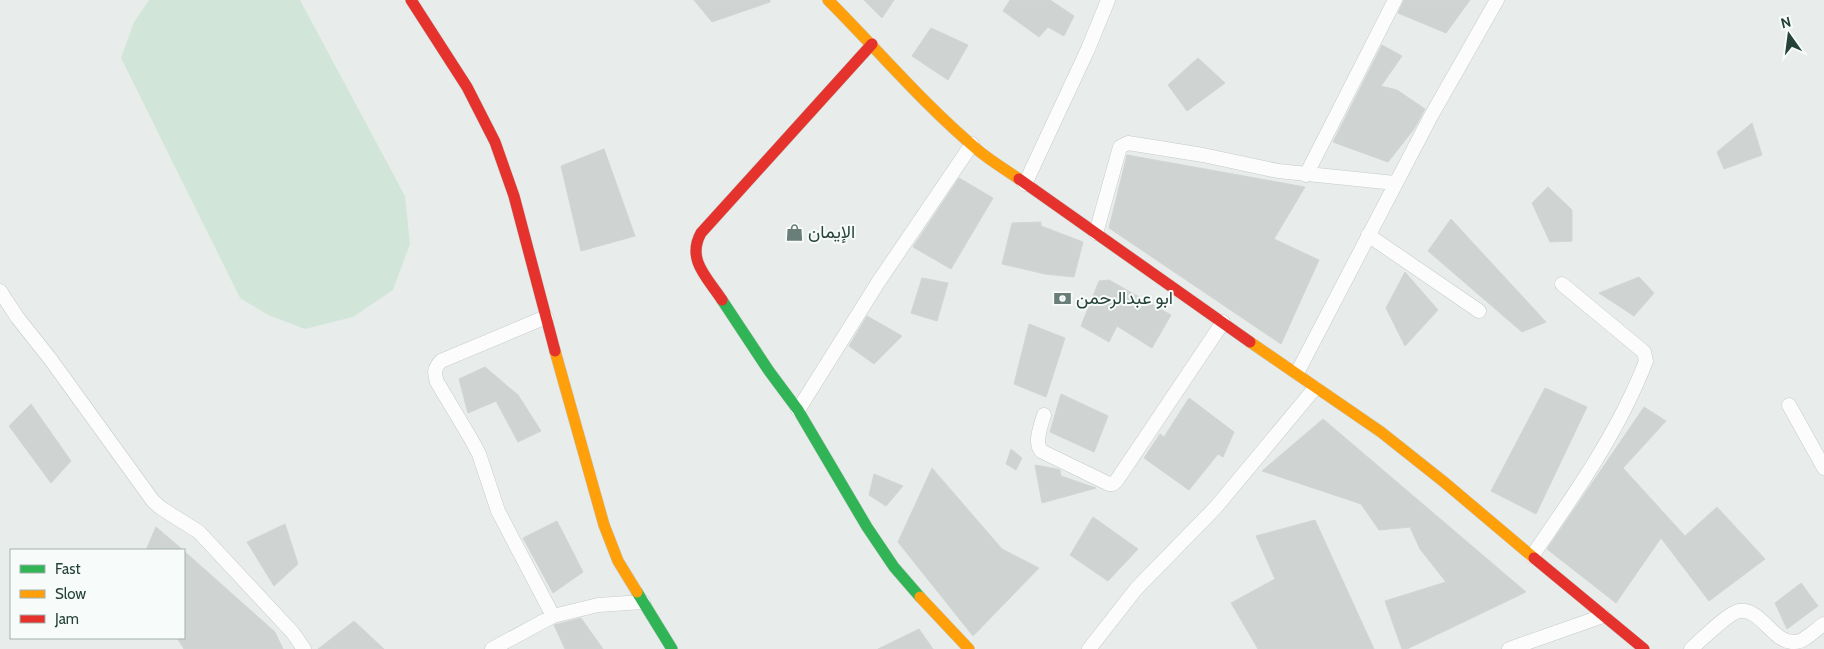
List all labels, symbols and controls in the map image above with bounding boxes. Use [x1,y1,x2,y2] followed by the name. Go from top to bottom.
[1764,10,1814,60] north arrow
[1779,12,1793,32] text: N
[808,221,855,244] place label: الإيمان
[784,222,804,242] shop icon: الإيمان
[1076,287,1173,309] place label: ابو عبدالرحمن
[1052,288,1072,308] bank icon: ابو عبدالرحمن
[10,549,185,639] legend
[55,560,80,578] text: Fast
[55,585,86,603] text: Slow
[54,610,79,628] text: Jam

